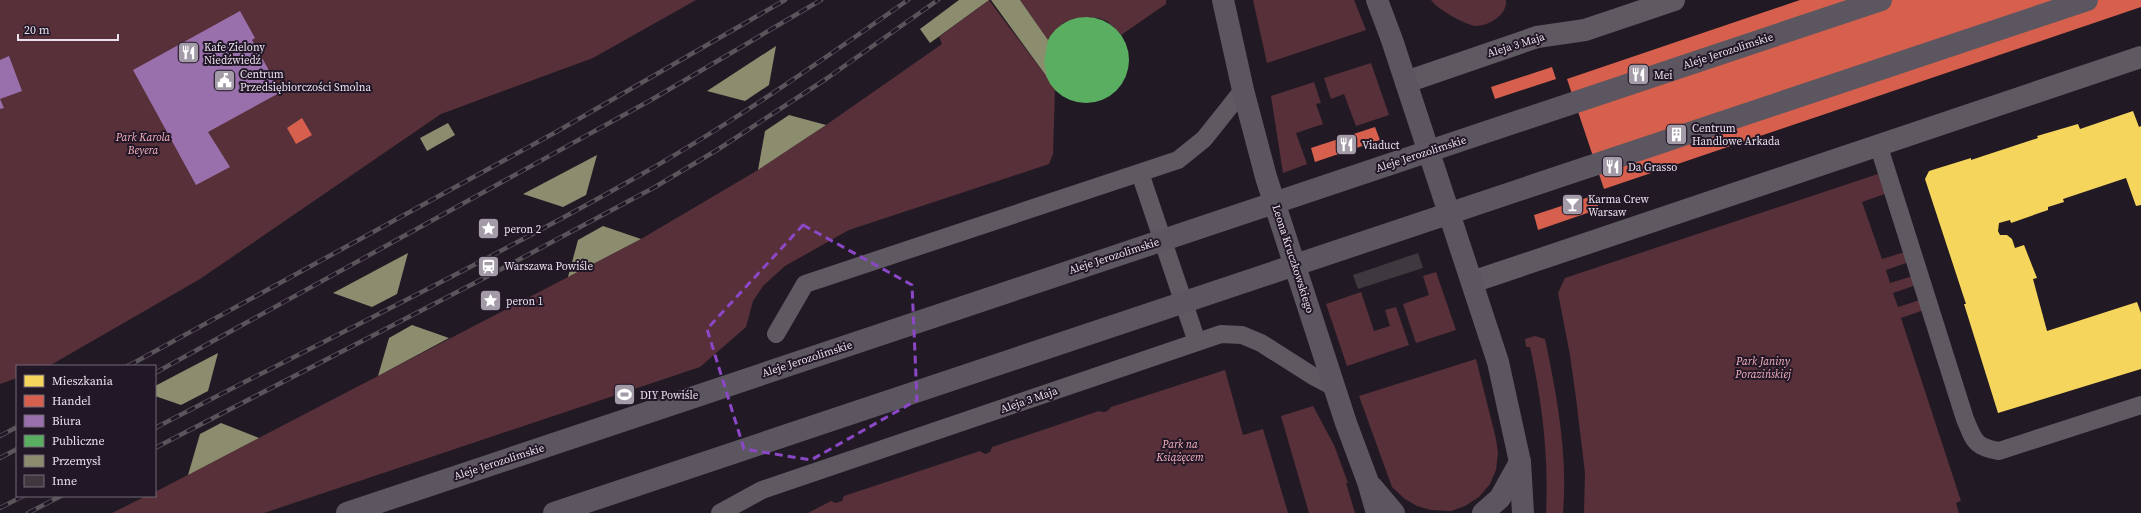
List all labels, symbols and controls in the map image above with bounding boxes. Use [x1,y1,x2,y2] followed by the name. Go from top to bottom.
[18,16,118,42] scale bar
[24,22,50,38] text: 20 m
[1485,29,1547,61] street label: Aleja 3 Maja
[1681,29,1776,73] street label: Aleje Jerozolimskie
[176,40,202,66] restaurant icon: Kafe Zielony Niedźwiedź
[204,40,265,68] place label: Kafe Zielony Niedźwiedź
[1626,62,1652,88] restaurant icon: Mei
[211,67,237,93] public building icon: Centrum Przedsiębiorczości Smolna
[240,67,371,95] place label: Centrum Przedsiębiorczości Smolna
[1654,68,1673,83] place label: Mei
[1663,121,1689,147] building icon: Centrum Handlowe Arkada
[1692,121,1780,149] place label: Centrum Handlowe Arkada
[115,130,171,158] park label: Park Karola Beyera
[1333,132,1359,158] restaurant icon: Viaduct
[1374,132,1469,176] street label: Aleje Jerozolimskie
[1362,138,1400,153] place label: Viaduct
[1600,154,1626,180] restaurant icon: Da Grasso
[1628,160,1677,175] place label: Da Grasso
[1560,192,1586,218] bar icon: Karma Crew Warsaw
[1588,192,1649,220] place label: Karma Crew Warsaw
[1268,203,1318,315] street label: Leona Kruczkowskiego
[475,216,501,242] place icon: peron 2
[504,222,542,237] place label: peron 2
[1067,234,1162,278] street label: Aleje Jerozolimskie
[476,253,502,279] station icon: Warszawa Powiśle
[504,259,593,274] place label: Warszawa Powiśle
[477,288,503,314] place icon: peron 1
[506,294,543,309] place label: peron 1
[760,337,855,381] street label: Aleje Jerozolimskie
[1734,354,1792,382] park label: Park Janiny Porazińskiej
[16,365,156,497] legend
[52,373,114,389] text: Mieszkania
[612,382,638,408] sports icon: DIY Powiśle
[998,383,1060,417] street label: Aleja 3 Maja
[640,388,699,403] place label: DIY Powiśle
[52,393,91,409] text: Handel
[52,413,82,429] text: Biura
[52,433,105,449] text: Publiczne
[1155,437,1204,465] park label: Park na Książęcem
[452,440,547,484] street label: Aleje Jerozolimskie
[52,453,101,469] text: Przemysł
[52,473,77,489] text: Inne

